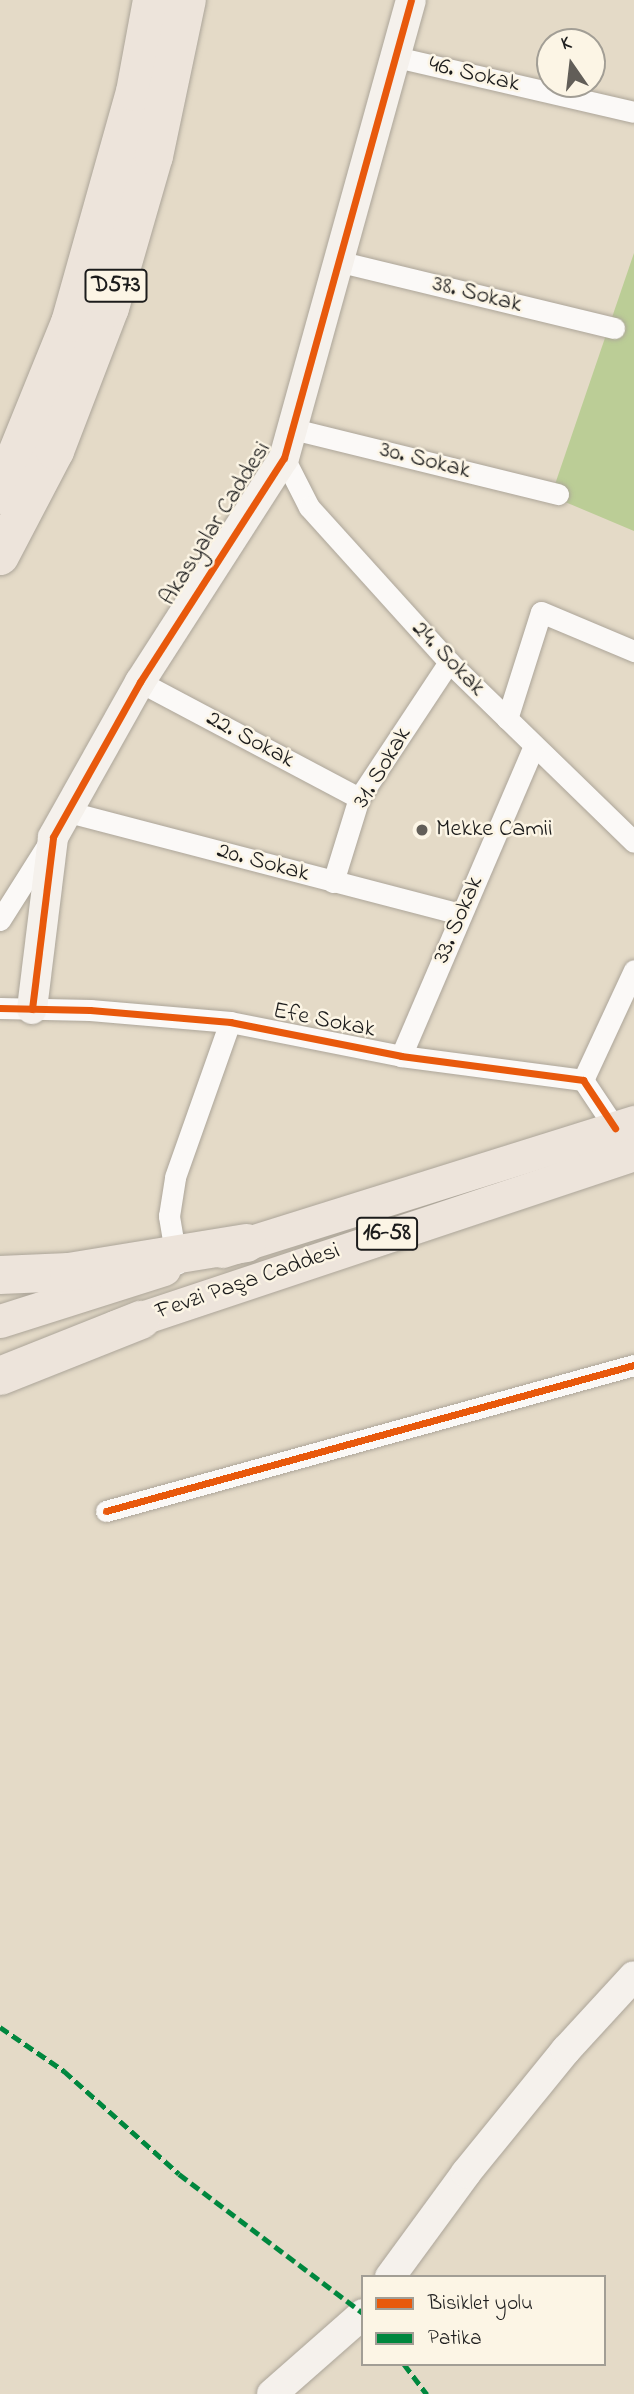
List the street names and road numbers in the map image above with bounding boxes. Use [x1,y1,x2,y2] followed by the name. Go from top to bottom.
[426,51,522,99] street label: 46. Sokak
[83,266,149,306] road number: D573
[429,270,525,320] street label: 38. Sokak
[377,436,473,486] street label: 30. Sokak
[154,437,278,611] street label: Akasyalar Caddesi
[405,615,491,703] street label: 24. Sokak
[201,705,299,775] street label: 22. Sokak
[348,722,418,814] street label: 31. Sokak
[214,837,312,889] street label: 20. Sokak
[428,872,490,968] street label: 33. Sokak
[270,997,378,1045] street label: Efe Sokak
[356,1214,418,1254] road number: 16-58
[152,1237,344,1327] street label: Fevzi Paşa Caddesi

